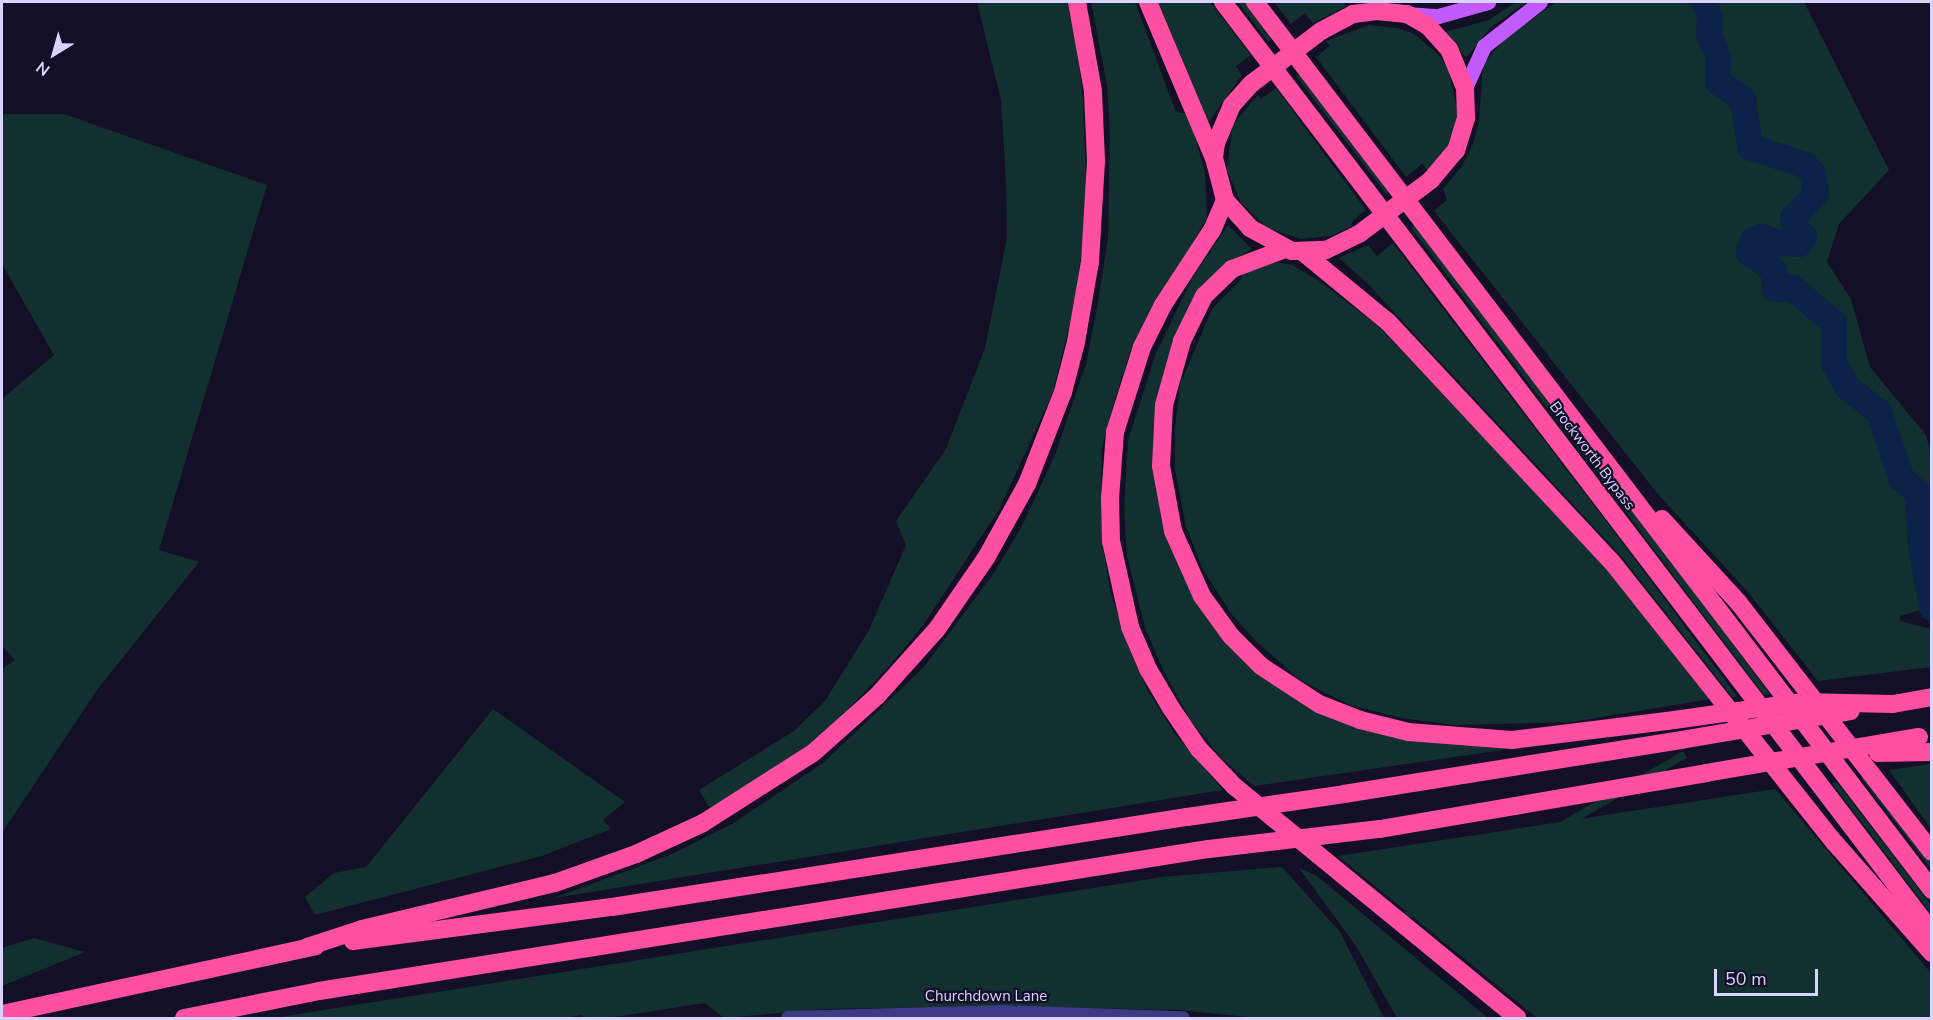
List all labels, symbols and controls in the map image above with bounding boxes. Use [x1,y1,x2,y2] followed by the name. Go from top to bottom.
[24,24,84,84] north arrow
[32,56,55,81] text: N
[1545,398,1639,514] street label: Brockworth Bypass
[1717,957,1820,995] scale bar
[1725,967,1767,991] text: 50 m
[925,988,1047,1006] street label: Churchdown Lane

